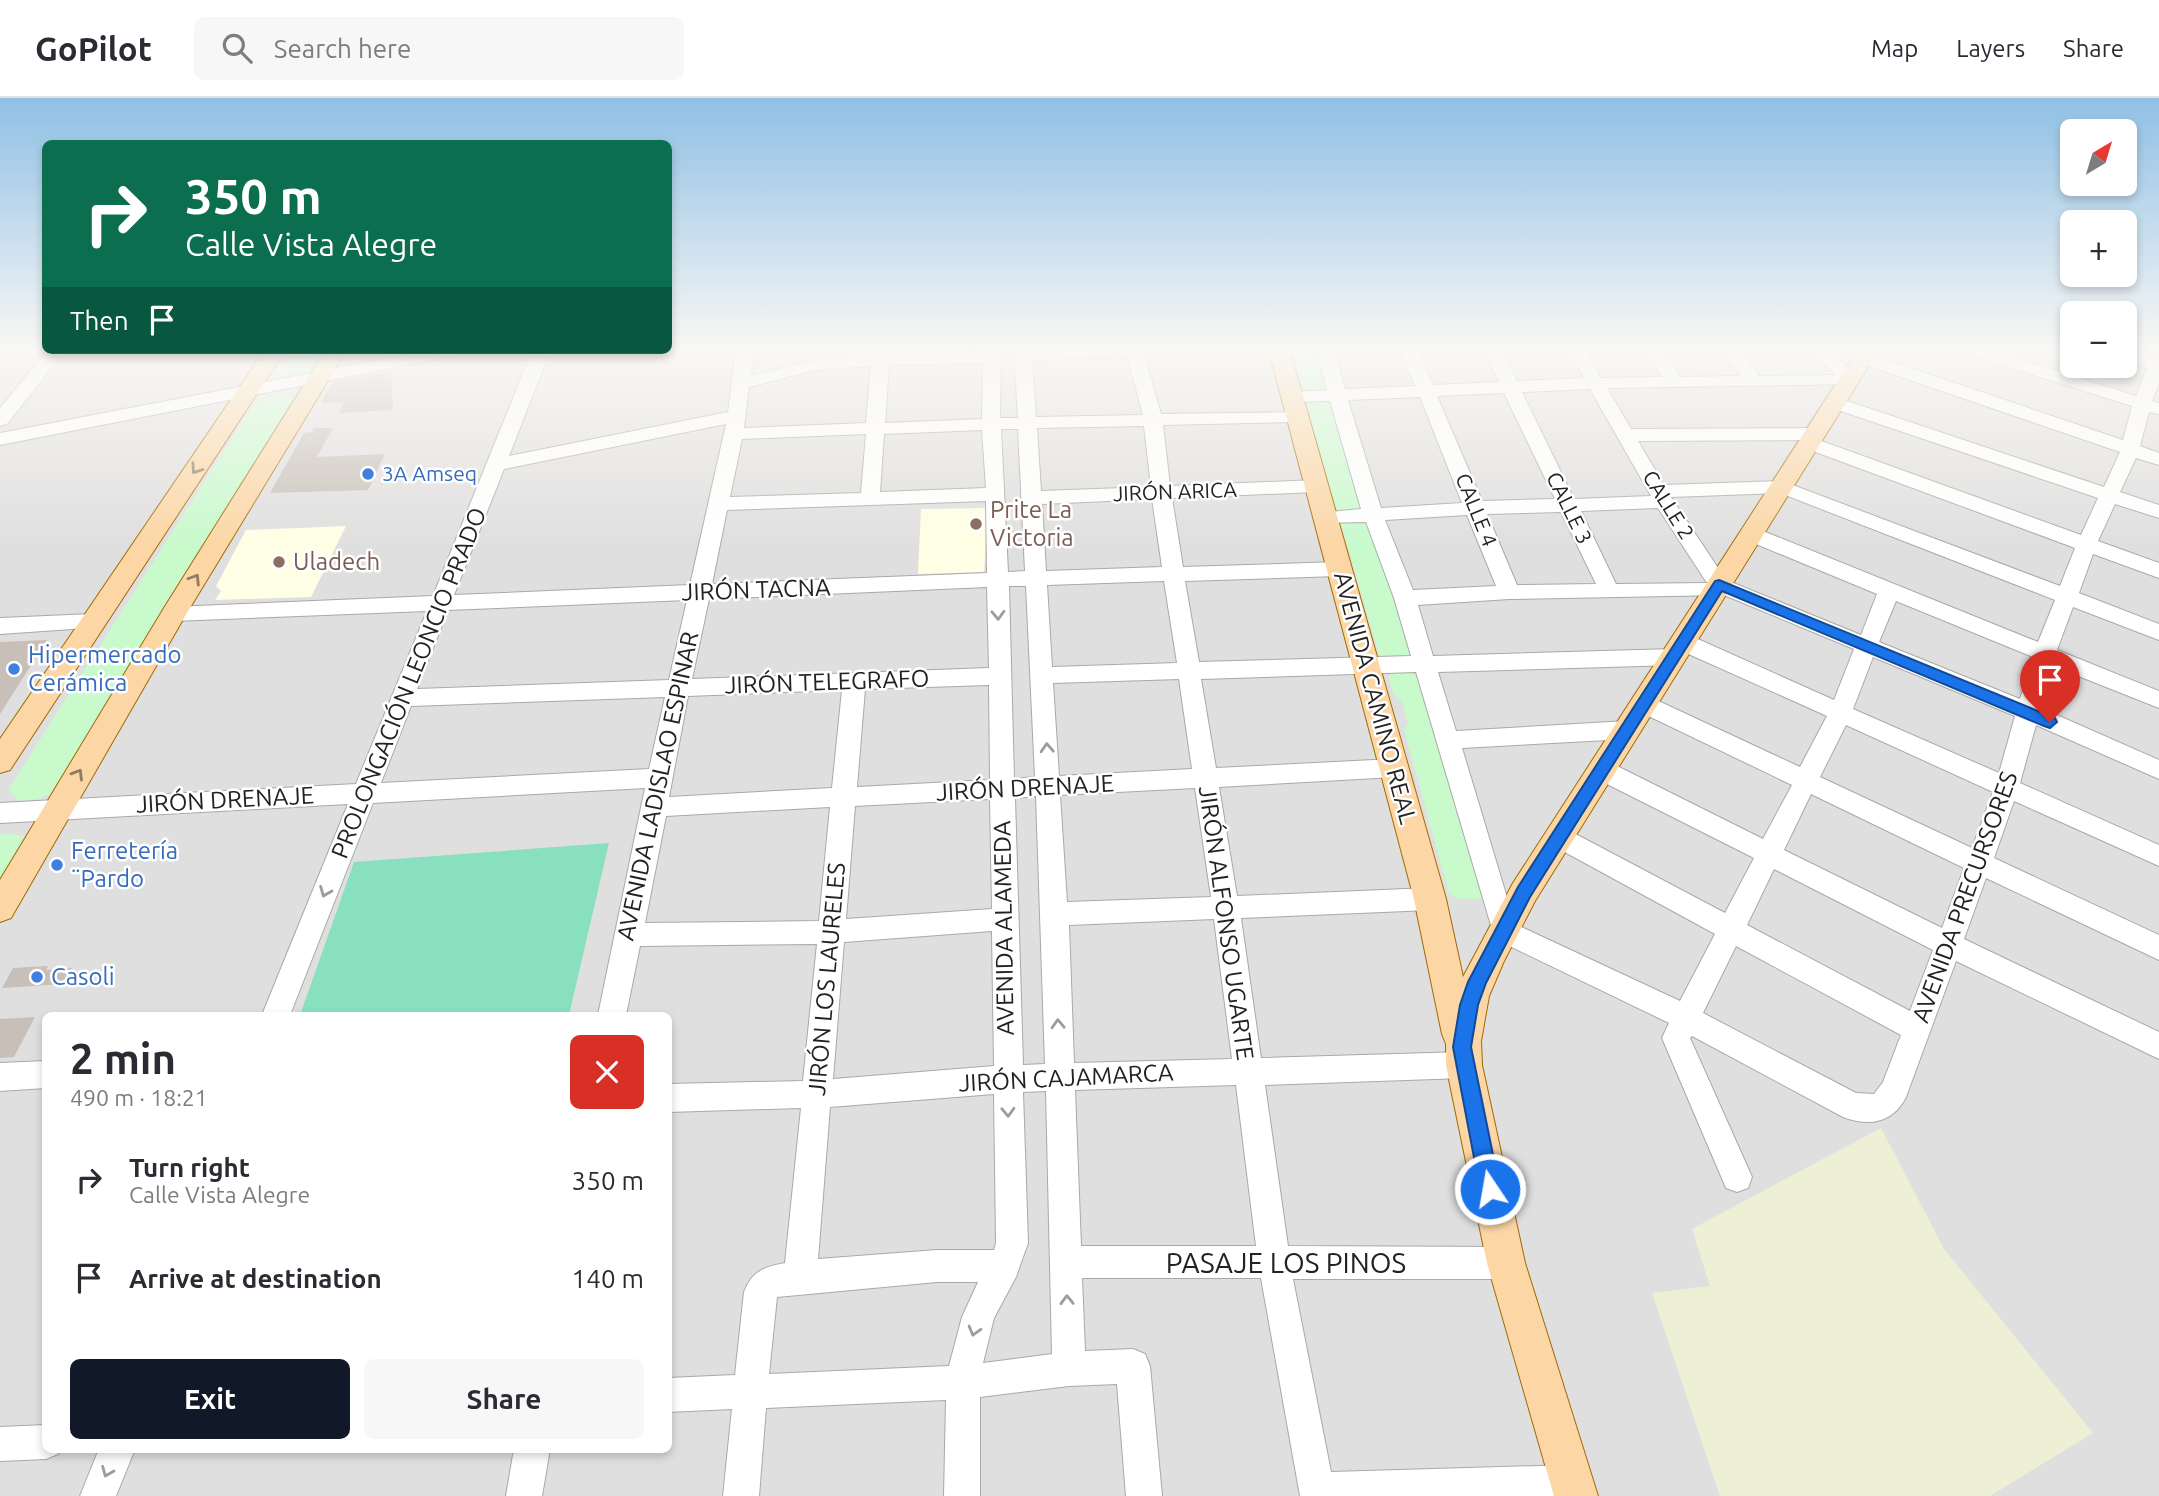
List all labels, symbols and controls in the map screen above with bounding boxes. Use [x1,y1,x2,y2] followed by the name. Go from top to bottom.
[194,17,684,80] search box
[218,29,256,67] icon: search
[35,30,152,67] text: GoPilot
[274,34,411,63] text: Search here
[1871,35,1918,62] text: Map
[1956,35,2025,62] text: Layers
[2063,35,2124,62] text: Share
[2060,119,2137,196] north arrow
[2060,119,2137,378] map controls
[70,168,161,259] icon: right
[185,168,322,223] text: 350 m
[2060,210,2137,287] button: +
[185,226,437,262] text: Calle Vista Alegre
[143,301,181,339] icon: arrive
[2060,301,2137,378] button: −
[70,306,129,335] text: Then
[191,461,204,474] one-way arrow
[382,461,477,485] place label: 3A Amseq
[360,466,376,482] marker: 3A Amseq
[1638,466,1699,543] street label: CALLE 2
[1542,468,1598,547] street label: CALLE 3
[1451,470,1502,550] street label: CALLE 4
[1113,477,1238,505] street label: JIRÓN ARICA
[990,496,1074,551] place label: Prite La Victoria
[325,503,491,862] street label: PROLONGACIÓN LEONCIO PRADO
[968,516,984,532] marker: Prite La Victoria
[293,548,380,575] place label: Uladech
[271,554,287,570] marker: Uladech
[1329,569,1422,827] street label: AVENIDA CAMINO REAL
[681,572,831,606] street label: JIRÓN TACNA
[187,573,200,586] one-way arrow
[991,610,1006,621] one-way arrow
[612,629,703,943] street label: AVENIDA LADISLAO ESPINAR
[28,641,181,696] place label: Hipermercado Cerámica
[2020,650,2080,722] pin
[6,661,22,677] marker: Hipermercado Cerámica
[2031,661,2069,699] icon: arrive
[724,663,930,699] street label: JIRÓN TELEGRAFO
[1040,742,1055,753] one-way arrow
[70,768,83,781] one-way arrow
[935,768,1115,806] street label: JIRÓN DRENAJE
[1907,768,2023,1026] street label: AVENIDA PRECURSORES
[135,780,315,818] street label: JIRÓN DRENAJE
[1194,784,1260,1062] street label: JIRÓN ALFONSO UGARTE
[988,820,1019,1036] street label: AVENIDA ALAMEDA
[71,837,178,892] place label: Ferretería ¨Pardo
[49,857,65,873] marker: Ferretería ¨Pardo
[802,861,850,1097] street label: JIRÓN LOS LAURELES
[320,886,334,898] one-way arrow
[51,963,115,990] place label: Casoli
[29,969,45,985] marker: Casoli
[1051,1018,1066,1029] one-way arrow
[70,1035,176,1082] text: 2 min
[570,1035,644,1109] button: close
[958,1057,1175,1097] street label: JIRÓN CAJAMARCA
[70,1085,208,1110] text: 490 m · 18:21
[1000,1107,1015,1118] one-way arrow
[1453,1152,1527,1226] position arrow
[129,1153,250,1182] text: Turn right
[70,1161,108,1199] icon: right
[572,1166,644,1195] text: 350 m
[129,1182,310,1207] text: Calle Vista Alegre
[1166,1247,1406,1278] street label: PASAJE LOS PINOS
[70,1259,108,1297] icon: arrive
[129,1264,382,1293] text: Arrive at destination
[572,1264,644,1293] text: 140 m
[1060,1295,1075,1306] one-way arrow
[968,1325,983,1337] one-way arrow
[70,1359,350,1439] button: Exit
[364,1359,644,1439] button: Share
[102,1466,116,1478] one-way arrow

